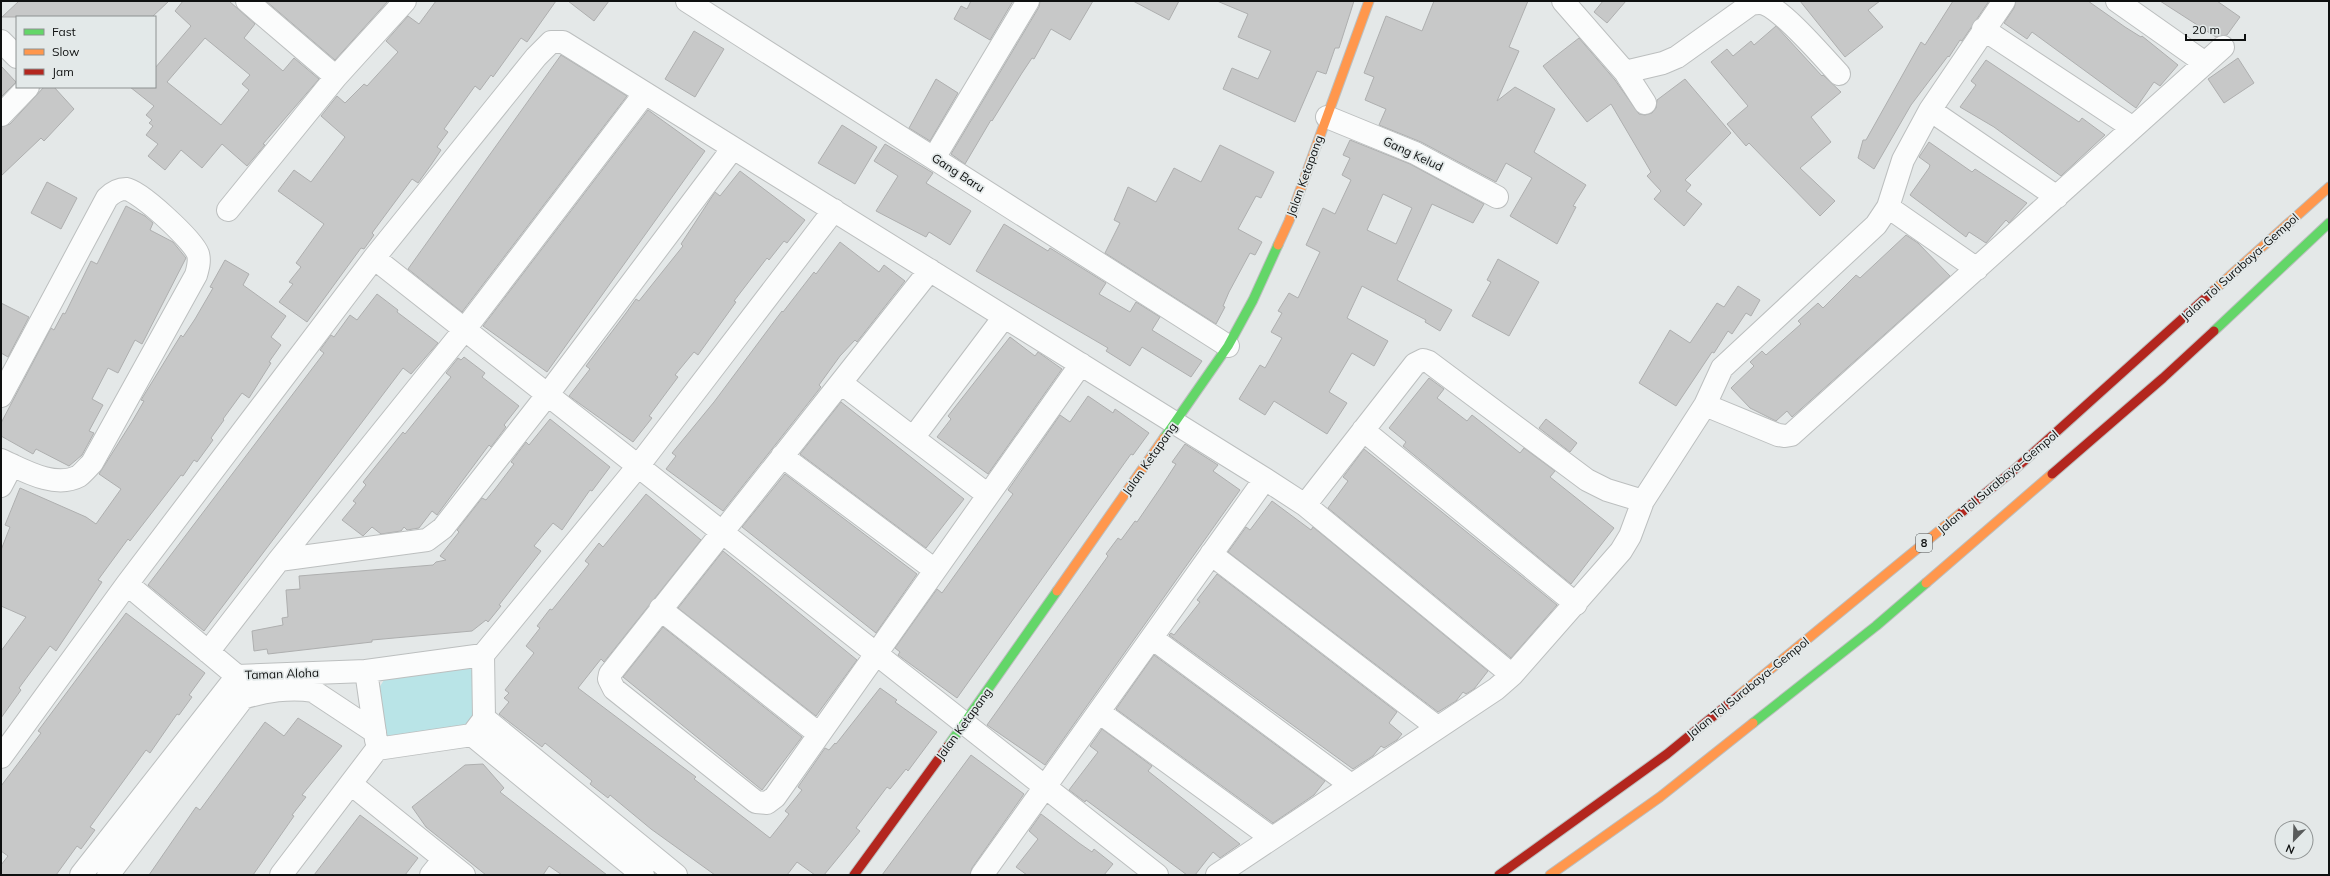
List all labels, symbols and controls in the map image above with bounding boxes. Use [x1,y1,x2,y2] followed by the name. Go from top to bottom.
[16,16,156,88] legend
[2186,16,2245,42] scale bar
[2192,22,2220,37] text: 20 m
[52,24,76,39] text: Fast
[52,44,80,59] text: Slow
[52,64,74,79] text: Jam
[1283,133,1326,219] street label: Jalan Ketapang
[1381,133,1446,174] street label: Gang Kelud
[929,150,988,195] street label: Gang Baru
[2178,210,2302,323] street label: Jalan Tol Surabaya–Gempol
[1119,419,1180,498] street label: Jalan Ketapang
[1934,427,2061,537] street label: Jalan Tol Surabaya–Gempol
[1916,534,1932,552] road number: 8
[1683,634,1812,742] street label: Jalan Tol Surabaya–Gempol
[245,665,319,682] street label: Taman Aloha
[932,685,995,763] street label: Jalan Ketapang
[2274,820,2314,860] north arrow
[2284,841,2297,857] text: N

